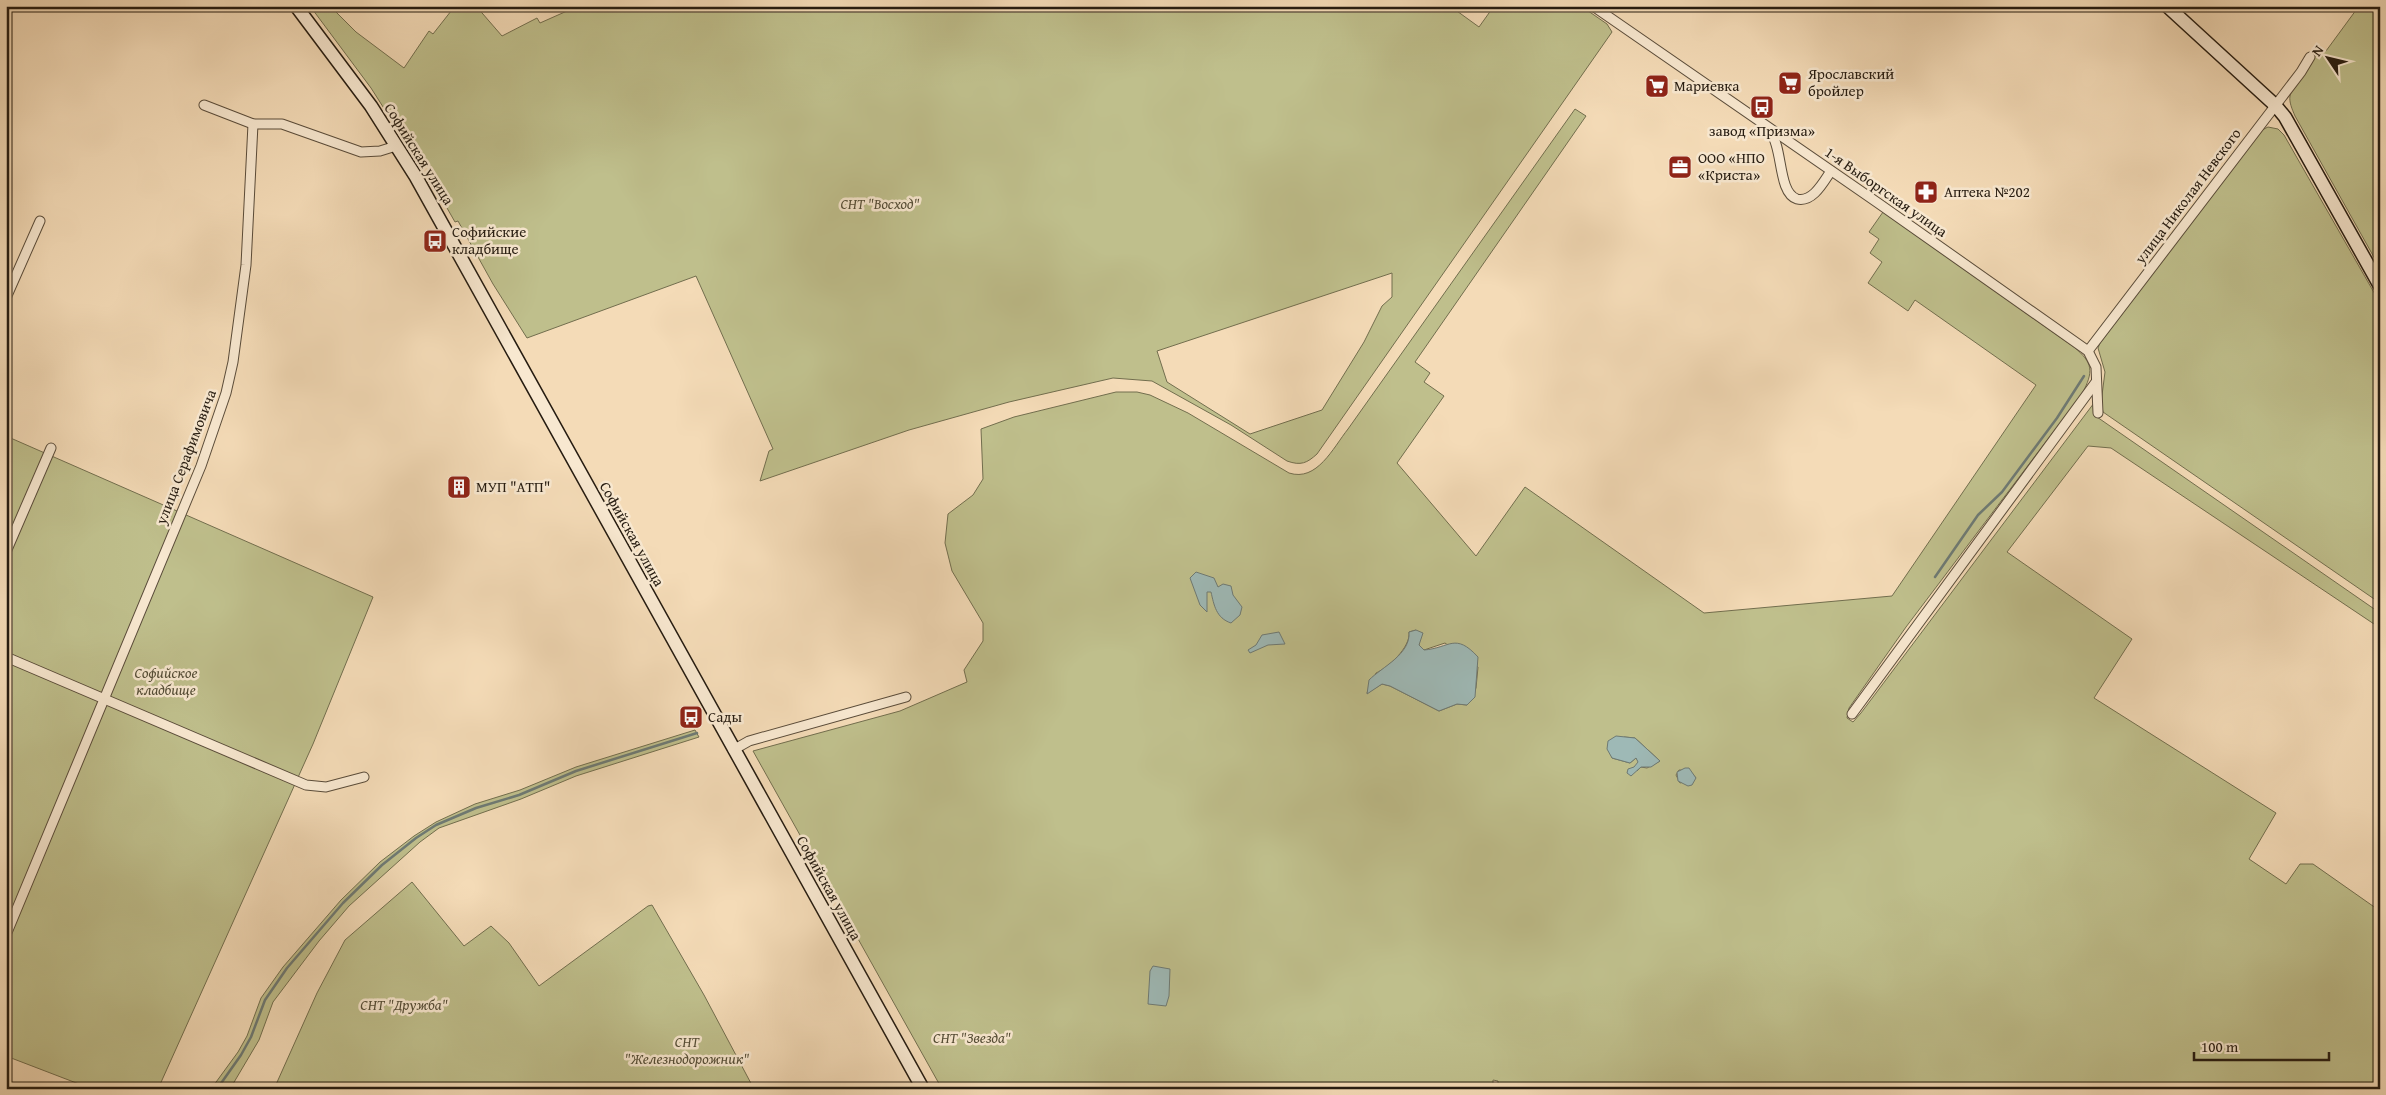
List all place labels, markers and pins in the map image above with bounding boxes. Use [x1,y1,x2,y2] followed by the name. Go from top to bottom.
[1807,63,1894,101] place label: Ярославский бройлер
[1777,70,1803,96] supermarket icon: Ярославский бройлер
[1644,73,1670,99] supermarket icon: Мариевка
[1674,75,1740,96] place label: Мариевка
[1749,94,1775,120] bus stop icon: завод «Призма»
[1709,120,1815,141] place label: завод «Призма»
[1698,147,1765,185] place label: ООО «НПО «Криста»
[1667,154,1693,180] office icon: ООО «НПО «Криста»
[1913,179,1939,205] pharmacy icon: Аптека №202
[1944,181,2030,202] place label: Аптека №202
[452,221,526,259] place label: Софийские кладбище
[422,228,448,254] bus stop icon: Софийские кладбище
[446,474,472,500] building icon: МУП "АТП"
[476,476,550,497] place label: МУП "АТП"
[678,704,704,730] bus stop icon: Сады
[708,706,742,727] place label: Сады

